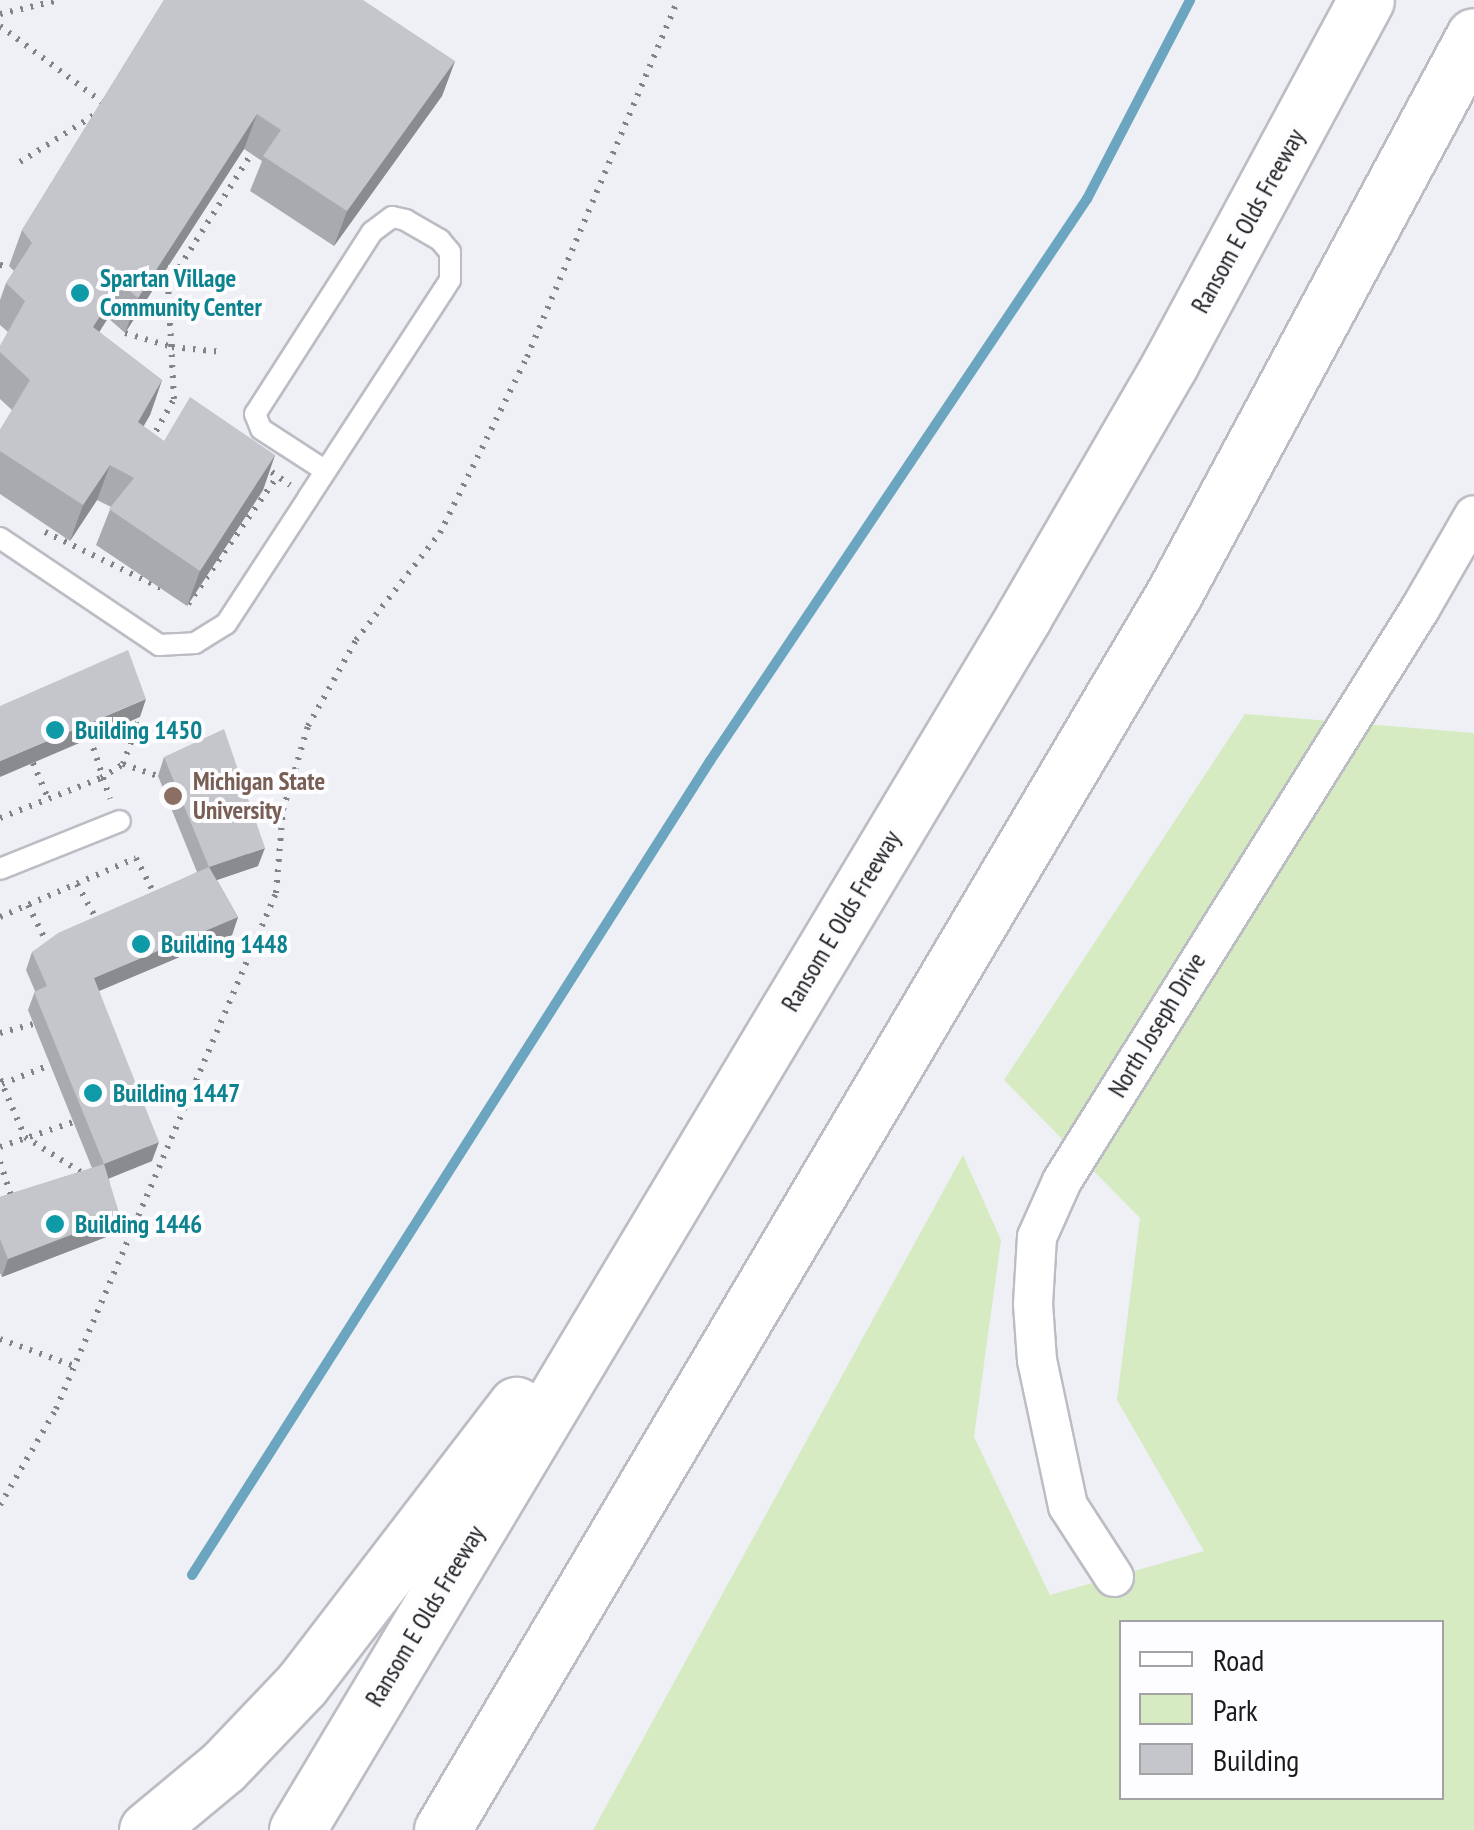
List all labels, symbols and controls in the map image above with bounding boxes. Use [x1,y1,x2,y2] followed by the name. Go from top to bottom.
[1185,124,1311,318] street label: Ransom E Olds Freeway
[100,264,263,323] place label: Spartan Village Community Center
[69,282,91,304] marker: Spartan Village Community Center
[75,715,202,745] place label: Building 1450
[44,719,66,741] marker: Building 1450
[193,767,325,826] place label: Michigan State University
[162,785,184,807] marker: Michigan State University
[775,825,907,1017] street label: Ransom E Olds Freeway
[161,929,288,959] place label: Building 1448
[130,933,152,955] marker: Building 1448
[1102,947,1212,1103] street label: North Joseph Drive
[113,1078,240,1108] place label: Building 1447
[82,1082,104,1104] marker: Building 1447
[75,1209,202,1239] place label: Building 1446
[44,1213,66,1235] marker: Building 1446
[359,1520,491,1712] street label: Ransom E Olds Freeway
[1119,1620,1444,1800] legend
[1213,1640,1264,1679] text: Road
[1213,1690,1258,1729] text: Park
[1213,1740,1299,1779] text: Building

